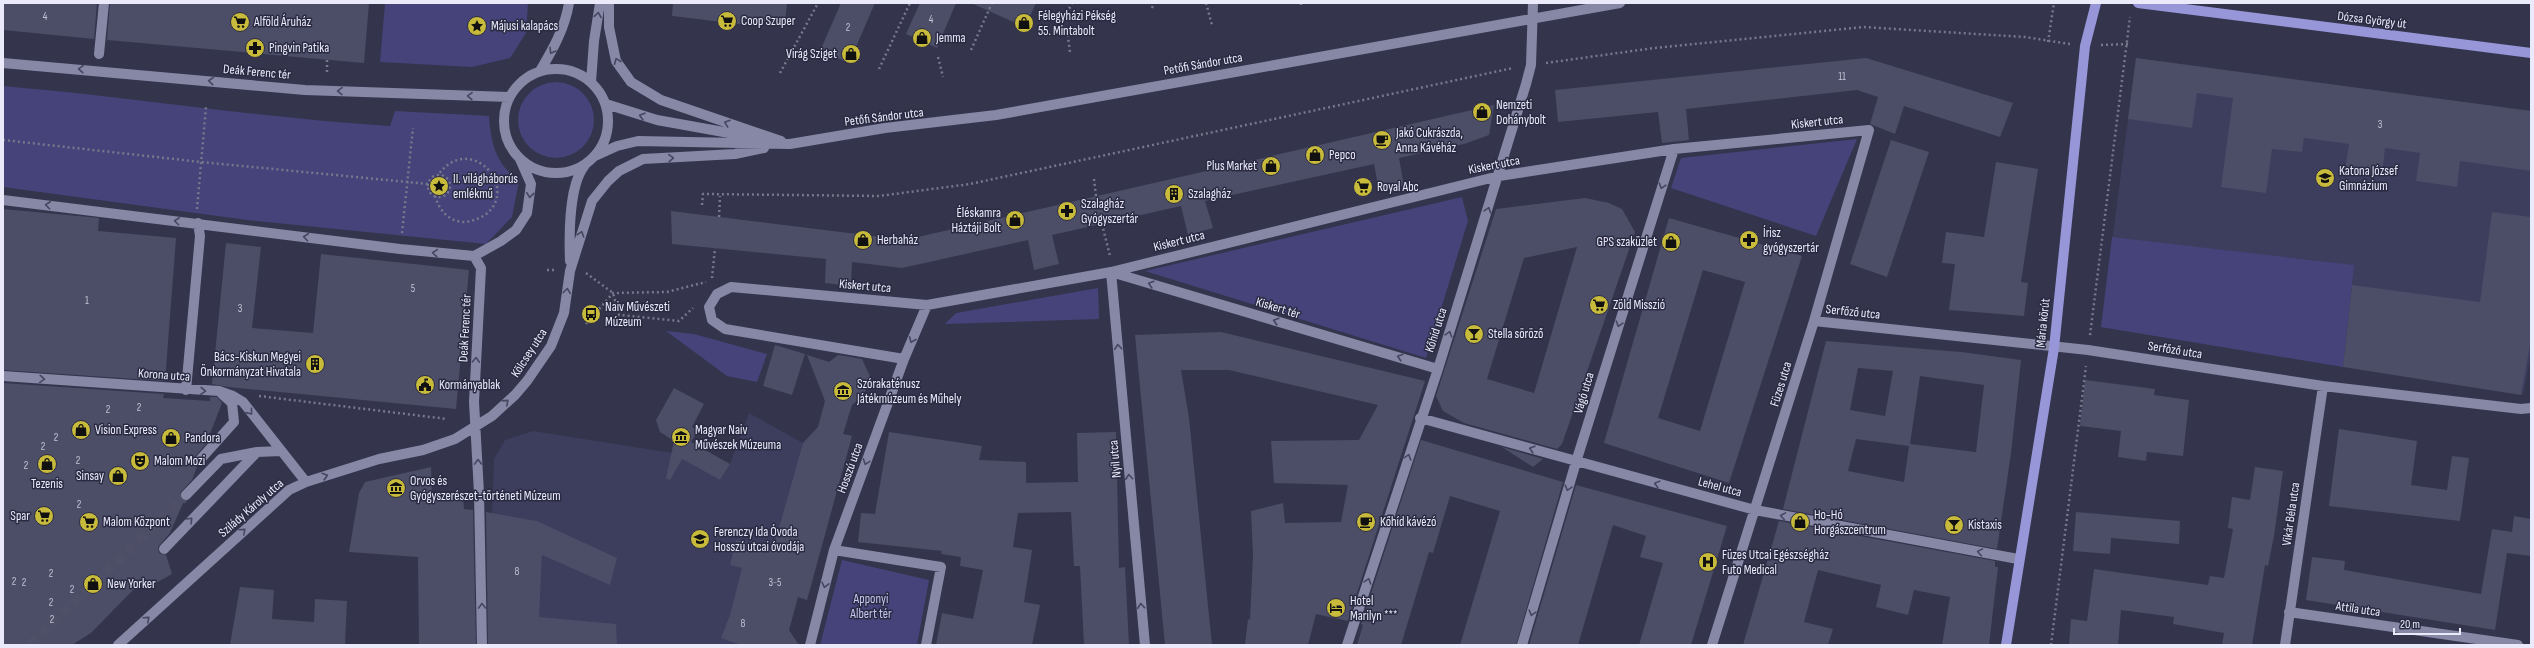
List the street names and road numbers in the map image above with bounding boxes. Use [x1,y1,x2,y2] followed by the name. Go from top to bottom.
[2337,8,2407,32] street label: Dózsa György út
[1162,49,1244,79] street label: Petőfi Sándor utca
[222,61,292,83] street label: Deák Ferenc tér
[843,104,925,130] street label: Petőfi Sándor utca
[1790,111,1844,133] street label: Kiskert utca
[1467,152,1521,178] street label: Kiskert utca
[1152,227,1206,255] street label: Kiskert utca
[838,276,892,296] street label: Kiskert utca
[455,293,475,362] street label: Deák Ferenc tér
[1254,294,1302,322] street label: Kiskert tér
[2032,298,2054,348] street label: Mária körút
[1825,301,1881,323] street label: Serfőző utca
[1421,306,1451,354] street label: Kőhíd utca
[507,326,551,380] street label: Kölcsey utca
[2147,338,2203,362] street label: Serfőző utca
[1767,360,1795,408] street label: Füzes utca
[138,365,190,385] street label: Korona utca
[1570,370,1598,416] street label: Vágó utca
[1105,439,1125,479] street label: Nyíl utca
[833,441,867,495] street label: Hosszú utca
[1696,474,1744,500] street label: Lehel utca
[215,475,287,541] street label: Szilády Károly utca
[2279,481,2303,547] street label: Vikár Béla utca
[2334,598,2381,620] street label: Attila utca

